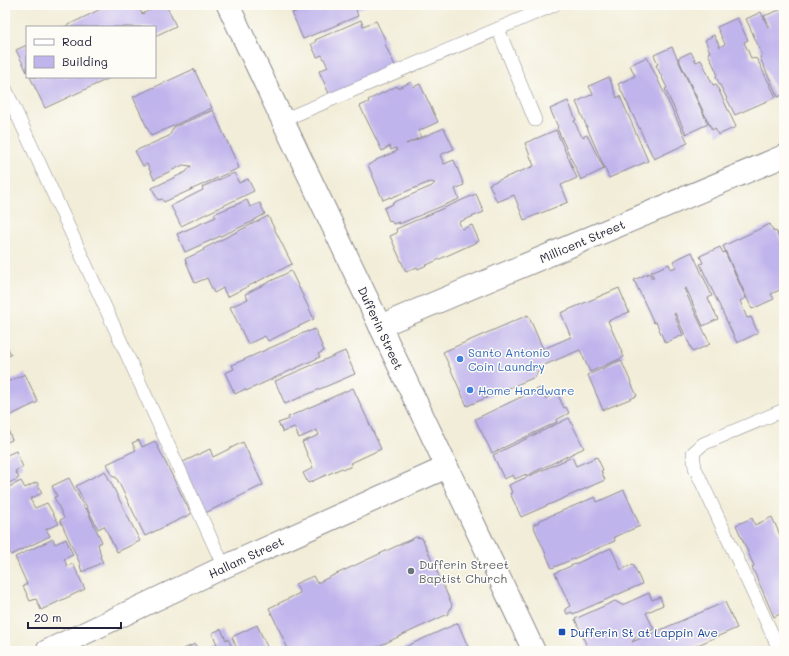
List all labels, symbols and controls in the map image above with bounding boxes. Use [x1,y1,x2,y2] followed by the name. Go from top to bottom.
[26,26,156,78] legend
[62,33,92,49] text: Road
[62,53,108,69] text: Building
[537,216,627,266] street label: Millicent Street
[355,284,407,372] street label: Dufferin Street
[468,344,550,374] place label: Santo Antonio Coin Laundry
[455,354,465,364] marker: Santo Antonio Coin Laundry
[478,382,574,398] place label: Home Hardware
[465,385,475,395] marker: Home Hardware
[206,533,286,581] street label: Hallam Street
[419,556,509,586] place label: Dufferin Street Baptist Church
[406,566,416,576] marker: Dufferin Street Baptist Church
[28,604,121,630] scale bar
[34,609,62,625] text: 20 m
[570,624,718,640] place label: Dufferin St at Lappin Ave
[557,627,567,637] marker: Dufferin St at Lappin Ave

